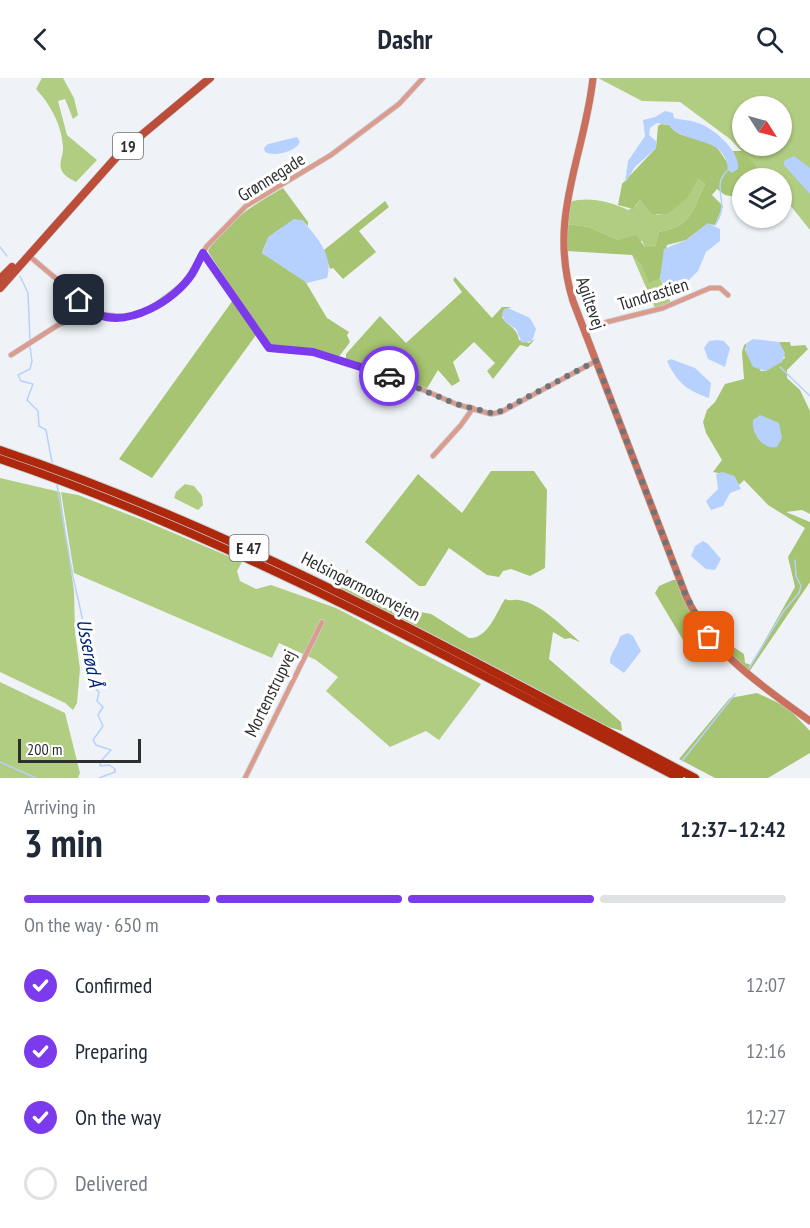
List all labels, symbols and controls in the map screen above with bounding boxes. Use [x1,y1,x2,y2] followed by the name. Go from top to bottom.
[377,22,433,56] text: Dashr
[24,23,57,56] icon: back
[753,23,786,56] icon: search
[732,96,792,156] north arrow
[732,96,792,228] map controls
[113,133,143,159] road number: 19
[233,147,309,207] street label: Grønnegade
[732,168,792,228] button: layers
[615,272,691,316] street label: Tundrastien
[53,274,104,325] pin
[571,274,611,332] street label: Agiltevej
[62,283,95,316] icon: home
[359,346,419,406] courier
[373,360,406,393] icon: car
[230,535,268,561] road number: E 47
[298,546,424,626] street label: Helsingørmotorvejen
[683,611,734,662] pin
[71,617,110,690] water label: Usserød Å
[692,620,725,653] icon: bag
[239,646,301,740] street label: Mortenstrupvej
[18,736,141,764] scale bar
[27,739,62,759] text: 200 m
[24,794,96,820] text: Arriving in
[680,815,786,843] text: 12:37–12:42
[24,817,103,868] text: 3 min
[24,912,159,938] text: On the way · 650 m
[24,969,57,1002] icon: check
[75,971,152,999] text: Confirmed
[746,972,786,998] text: 12:07
[24,1035,57,1068] icon: check
[75,1037,148,1065] text: Preparing
[746,1038,786,1064] text: 12:16
[24,1101,57,1134] icon: check
[75,1103,161,1131] text: On the way
[746,1104,786,1130] text: 12:27
[75,1169,148,1197] text: Delivered

